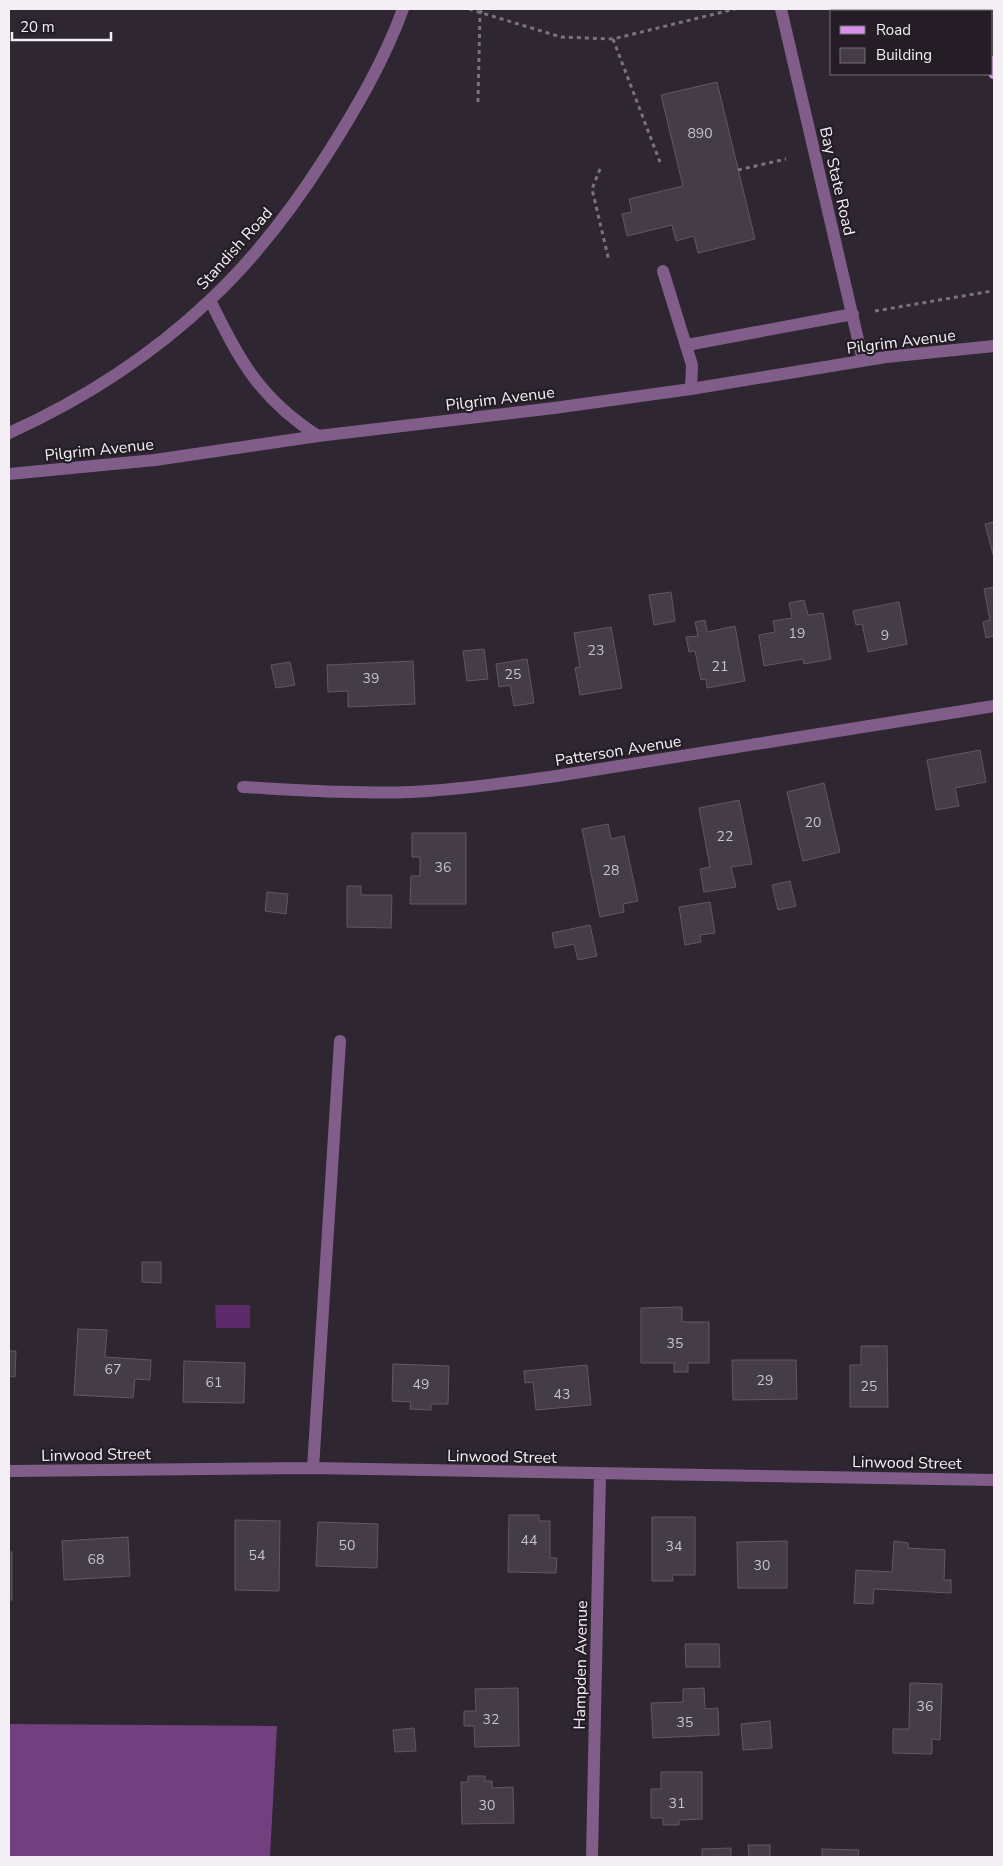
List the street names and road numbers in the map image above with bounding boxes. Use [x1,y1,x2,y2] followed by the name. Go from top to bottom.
[814,125,860,238] street label: Bay State Road
[192,203,278,295] street label: Standish Road
[845,324,957,360] street label: Pilgrim Avenue
[444,381,556,417] street label: Pilgrim Avenue
[43,433,155,467] street label: Pilgrim Avenue
[553,730,683,772] street label: Patterson Avenue
[41,1443,151,1467] street label: Linwood Street
[447,1445,557,1469] street label: Linwood Street
[852,1451,962,1475] street label: Linwood Street
[569,1600,593,1730] street label: Hampden Avenue

